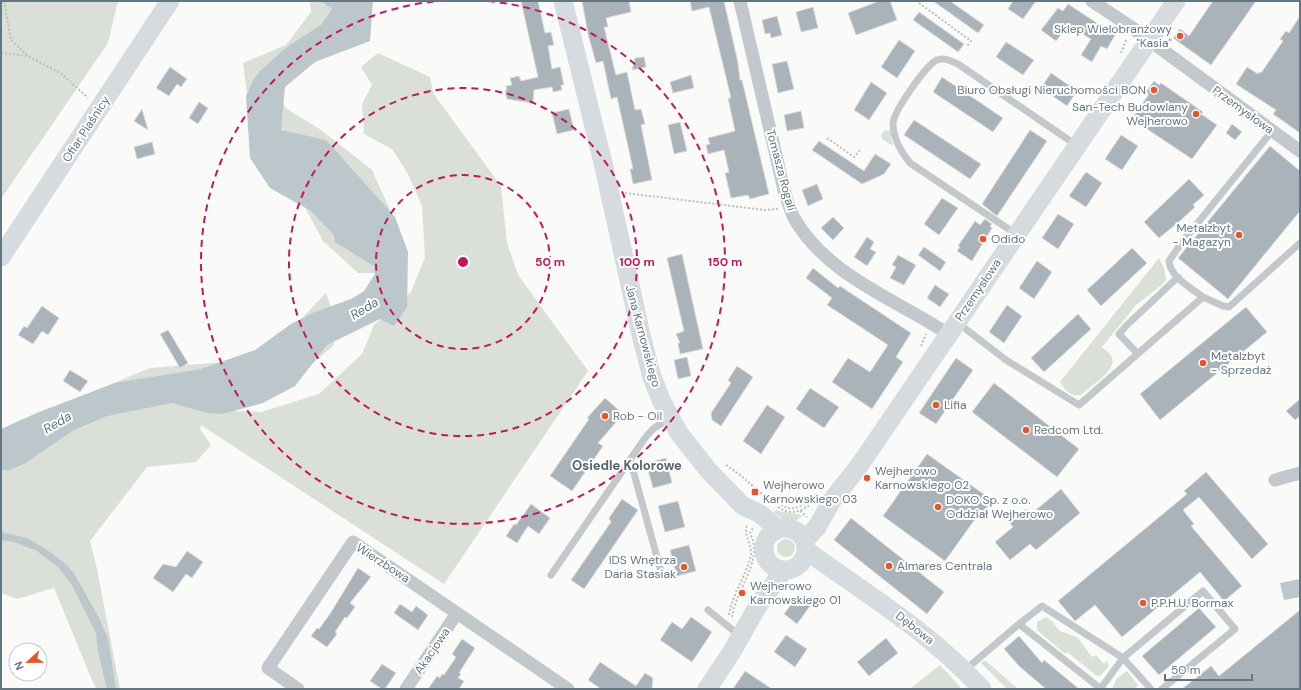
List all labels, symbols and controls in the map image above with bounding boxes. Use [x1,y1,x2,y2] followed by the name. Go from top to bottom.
[1054,21,1172,51] place label: Sklep Wielobranżowy "Kasia"
[1175,31,1185,41] marker: Sklep Wielobranżowy "Kasia"
[957,82,1146,98] place label: Biuro Obsługi Nieruchomości BON
[1209,82,1277,138] street label: Przemysłowa
[1149,85,1159,95] marker: Biuro Obsługi Nieruchomości BON
[59,93,114,165] street label: Ofiar Piaśnicy
[1072,99,1188,129] place label: San-Tech Budowlany Wejherowo
[1191,109,1201,119] marker: San-Tech Budowlany Wejherowo
[762,128,800,213] street label: Tomasza Rogali
[1172,220,1231,250] place label: Metalzbyt - Magazyn
[1234,230,1244,240] marker: Metalzbyt - Magazyn
[991,231,1025,247] place label: Odido
[978,234,988,244] marker: Odido
[535,254,565,270] text: 50 m
[619,254,655,270] text: 100 m
[708,254,742,270] text: 150 m
[456,255,470,269] centre of rings
[951,256,1005,324] street label: Przemysłowa
[622,283,664,389] street label: Jana Karnowskiego
[347,293,382,323] water label: Reda
[1211,348,1271,378] place label: Metalzbyt - Sprzedaż
[1198,358,1208,368] marker: Metalzbyt - Sprzedaż
[944,397,967,413] place label: Lifia
[931,400,941,410] marker: Lifia
[40,408,75,437] water label: Reda
[613,408,662,424] place label: Rob - Oil
[600,411,610,421] marker: Rob - Oil
[1034,422,1103,438] place label: Redcom Ltd.
[1021,425,1031,435] marker: Redcom Ltd.
[572,457,682,474] district label: Osiedle Kolorowe
[875,463,969,493] place label: Wejherowo Karnowskiego 02
[862,473,872,483] marker: Wejherowo Karnowskiego 02
[763,477,857,507] place label: Wejherowo Karnowskiego 03
[750,487,760,497] marker: Wejherowo Karnowskiego 03
[946,492,1053,522] place label: DOKO Sp. z o.o. Oddział Wejherowo
[933,502,943,512] marker: DOKO Sp. z o.o. Oddział Wejherowo
[353,540,413,586] street label: Wierzbowa
[605,552,676,582] place label: IDS Wnętrza Daria Stasiak
[897,558,992,574] place label: Almares Centrala
[884,561,894,571] marker: Almares Centrala
[679,562,689,572] marker: IDS Wnętrza Daria Stasiak
[750,578,841,608] place label: Wejherowo Karnowskiego 01
[737,588,747,598] marker: Wejherowo Karnowskiego 01
[1151,595,1234,611] place label: P.P.H.U. Bormax
[1138,598,1148,608] marker: P.P.H.U. Bormax
[892,608,938,648] street label: Dębowa
[411,625,453,677] street label: Akacjowa
[8,642,48,682] north arrow
[1165,656,1252,682] scale bar
[11,659,27,672] text: N
[1171,662,1200,678] text: 50 m

